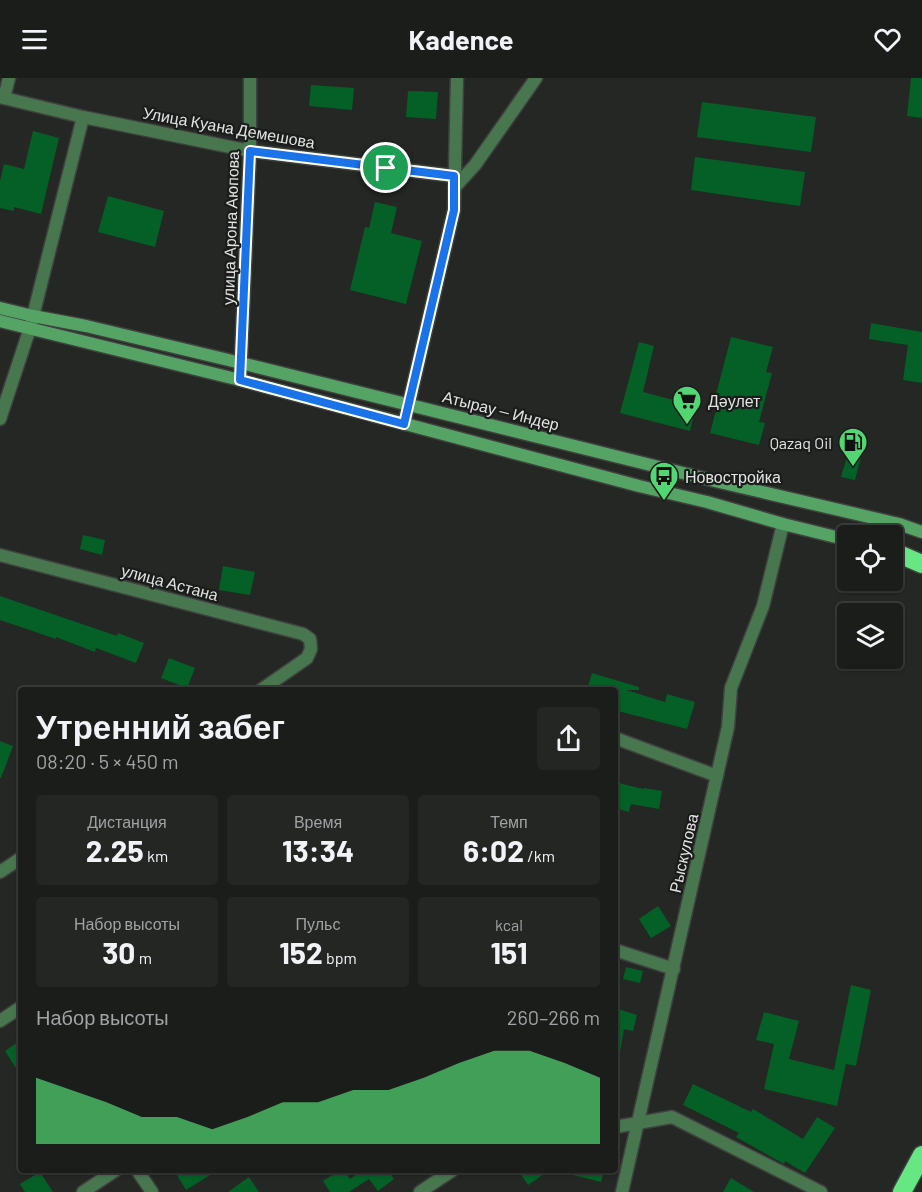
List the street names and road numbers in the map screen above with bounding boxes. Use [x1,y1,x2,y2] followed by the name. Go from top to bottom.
[142,103,317,151] street label: Улица Куана Демешова
[218,151,242,305] street label: улица Арона Аюпова
[441,386,561,434] street label: Атырау — Индер
[119,560,221,604] street label: улица Астана
[665,811,701,894] street label: Рыскулова

